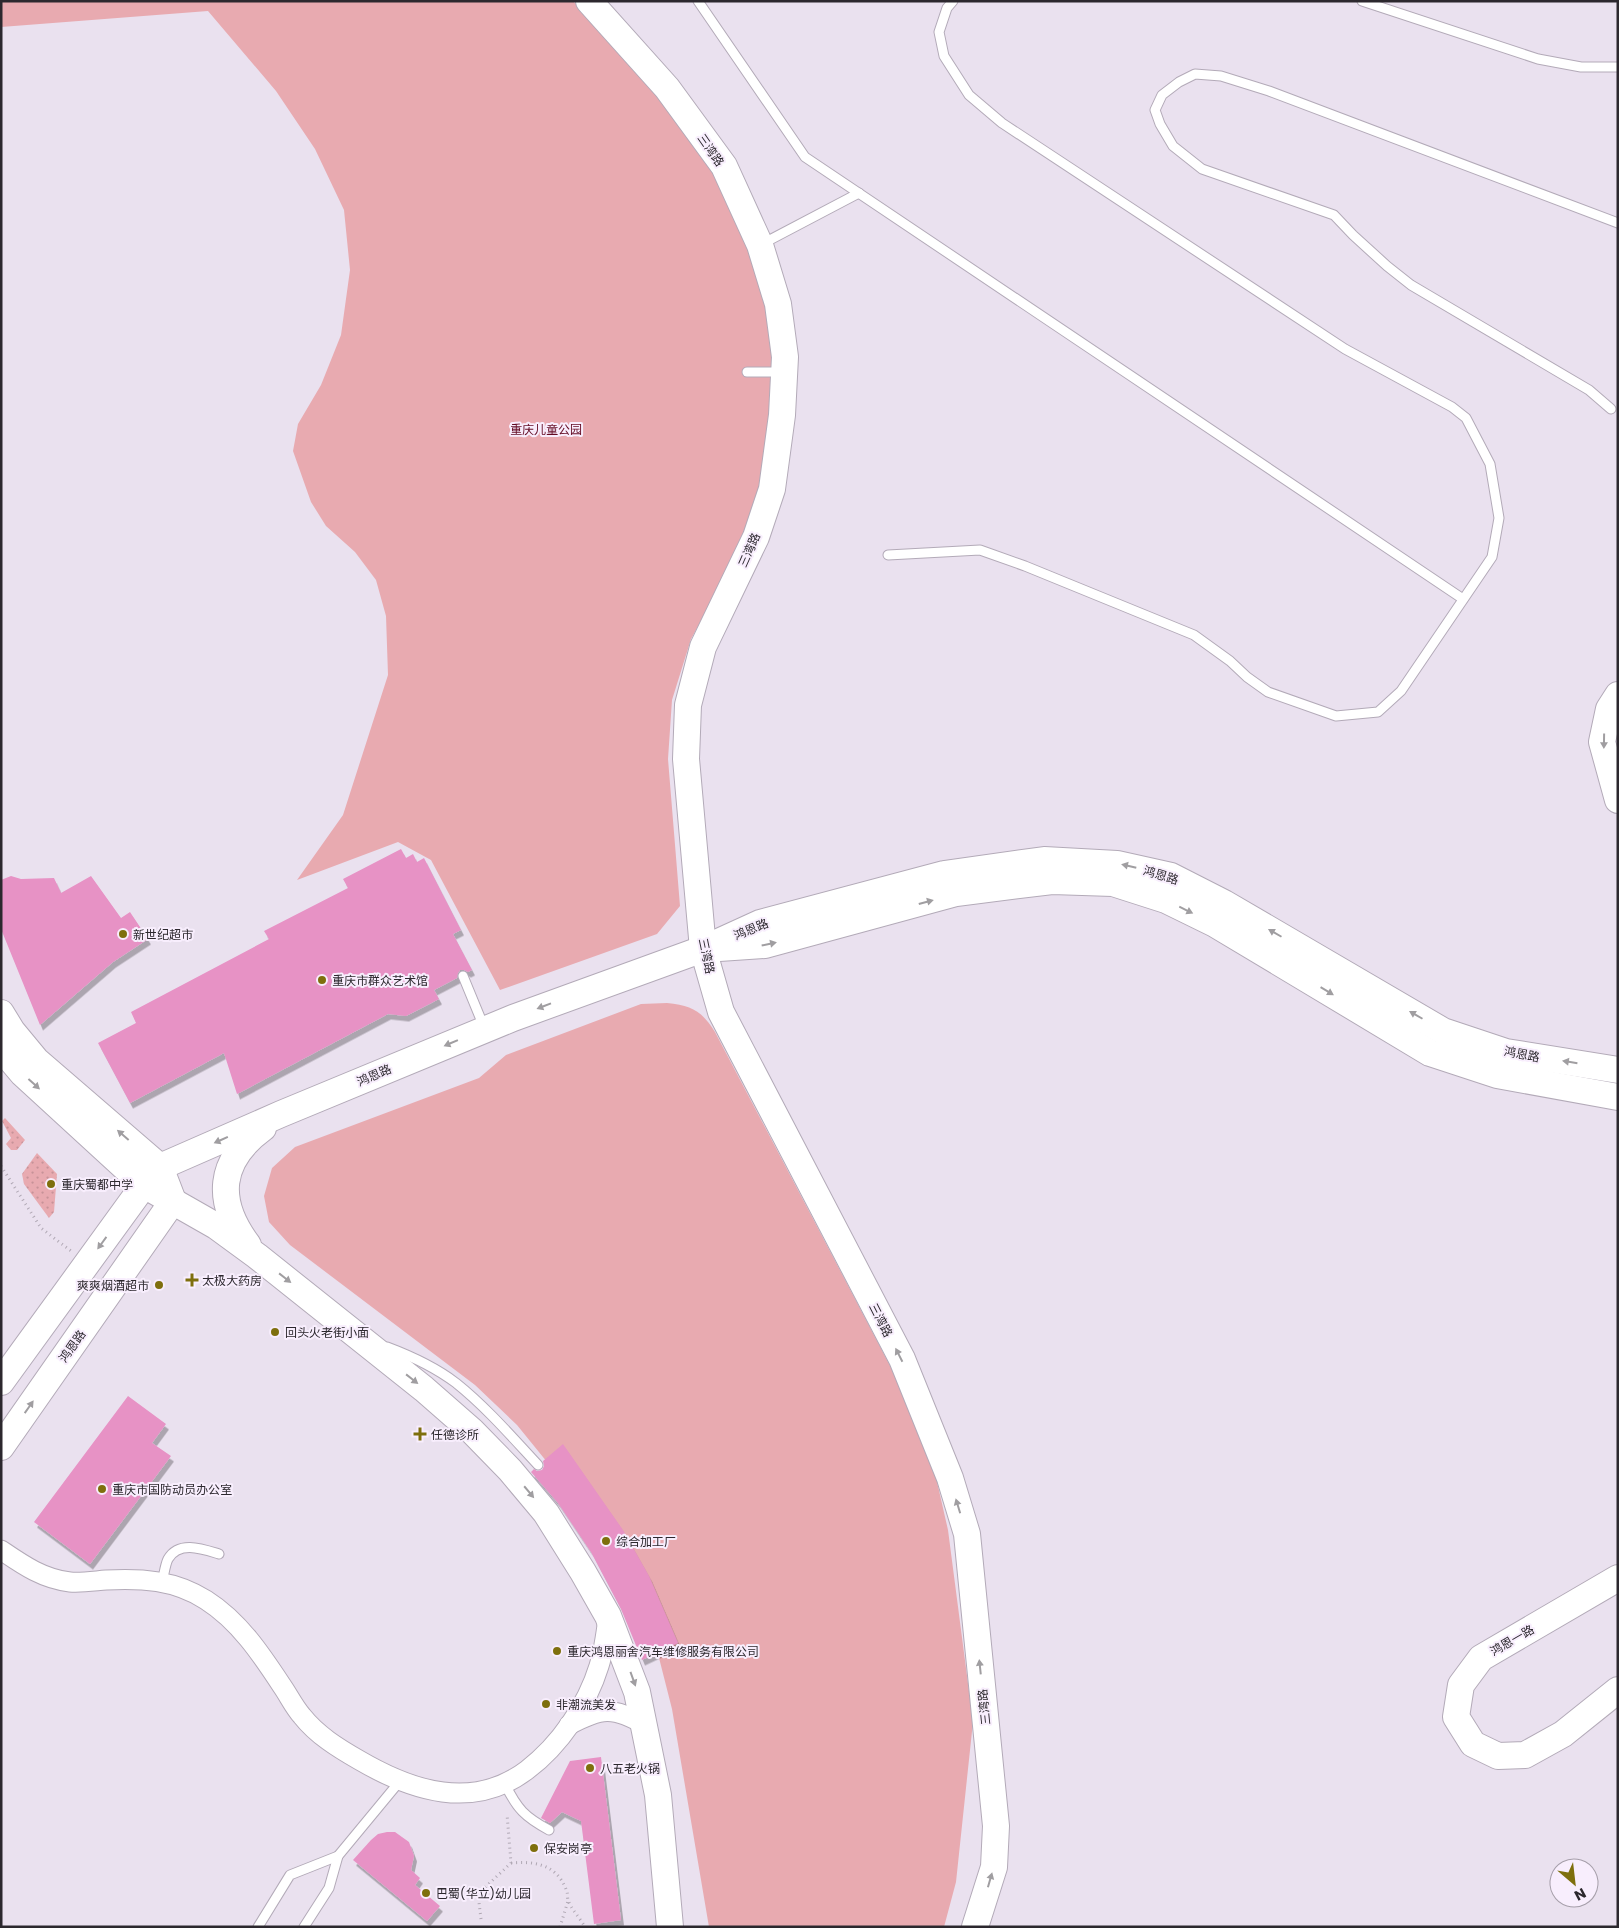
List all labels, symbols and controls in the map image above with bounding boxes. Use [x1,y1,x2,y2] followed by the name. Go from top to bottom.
[694,130,728,170] street label: 三湾路
[510,421,582,438] park label: 重庆儿童公园
[734,530,764,570] street label: 三湾路
[1600,733,1608,749] one-way arrow
[1121,862,1136,870] one-way arrow
[1141,862,1181,888] street label: 鸿恩路
[918,897,933,905] one-way arrow
[1179,906,1193,914] one-way arrow
[731,914,771,944] street label: 鸿恩路
[133,926,193,943] place label: 新世纪超市
[117,928,129,940] marker: 新世纪超市
[1269,929,1282,938] one-way arrow
[695,937,719,975] street label: 三湾路
[761,939,777,947] one-way arrow
[332,972,428,989] place label: 重庆市群众艺术馆
[316,974,328,986] marker: 重庆市群众艺术馆
[1321,986,1334,995] one-way arrow
[537,1003,552,1010] one-way arrow
[1408,1011,1423,1019] one-way arrow
[444,1040,458,1048] one-way arrow
[1503,1042,1541,1066] street label: 鸿恩路
[1561,1058,1577,1066] one-way arrow
[354,1060,394,1090] street label: 鸿恩路
[28,1078,40,1090] one-way arrow
[117,1129,129,1141] one-way arrow
[214,1136,228,1144] one-way arrow
[61,1176,133,1193] place label: 重庆蜀都中学
[45,1178,57,1190] marker: 重庆蜀都中学
[97,1236,107,1250] one-way arrow
[202,1272,262,1289] place label: 太极大药房
[278,1273,291,1284] one-way arrow
[186,1274,198,1286] marker: 太极大药房
[77,1277,149,1294] place label: 爽爽烟酒超市
[153,1279,165,1291] marker: 爽爽烟酒超市
[865,1300,897,1340] street label: 三湾路
[285,1324,369,1341] place label: 回头火老街小面
[55,1326,89,1366] street label: 鸿恩路
[269,1326,281,1338] marker: 回头火老街小面
[895,1348,903,1362] one-way arrow
[405,1374,418,1385] one-way arrow
[24,1400,34,1413] one-way arrow
[431,1426,479,1443] place label: 任德诊所
[413,1427,427,1441] marker: 任德诊所
[112,1481,232,1498] place label: 重庆市国防动员办公室
[96,1483,108,1495] marker: 重庆市国防动员办公室
[523,1485,534,1498] one-way arrow
[954,1499,962,1514] one-way arrow
[616,1533,676,1550] place label: 综合加工厂
[600,1535,612,1547] marker: 综合加工厂
[1487,1621,1537,1659] street label: 鸿恩一路
[567,1643,759,1660] place label: 重庆鸿恩丽舍汽车维修服务有限公司
[551,1645,563,1657] marker: 重庆鸿恩丽舍汽车维修服务有限公司
[976,1658,984,1674] one-way arrow
[629,1672,637,1687] one-way arrow
[974,1688,994,1726] street label: 三湾路
[556,1696,616,1713] place label: 非潮流美发
[540,1698,552,1710] marker: 非潮流美发
[600,1760,660,1777] place label: 八五老火锅
[584,1762,596,1774] marker: 八五老火锅
[544,1840,592,1857] place label: 保安岗亭
[528,1842,540,1854] marker: 保安岗亭
[1549,1858,1599,1908] north arrow
[987,1873,995,1888] one-way arrow
[1571,1883,1589,1906] text: N
[436,1885,531,1902] place label: 巴蜀(华立)幼儿园
[420,1887,432,1899] marker: 巴蜀(华立)幼儿园

